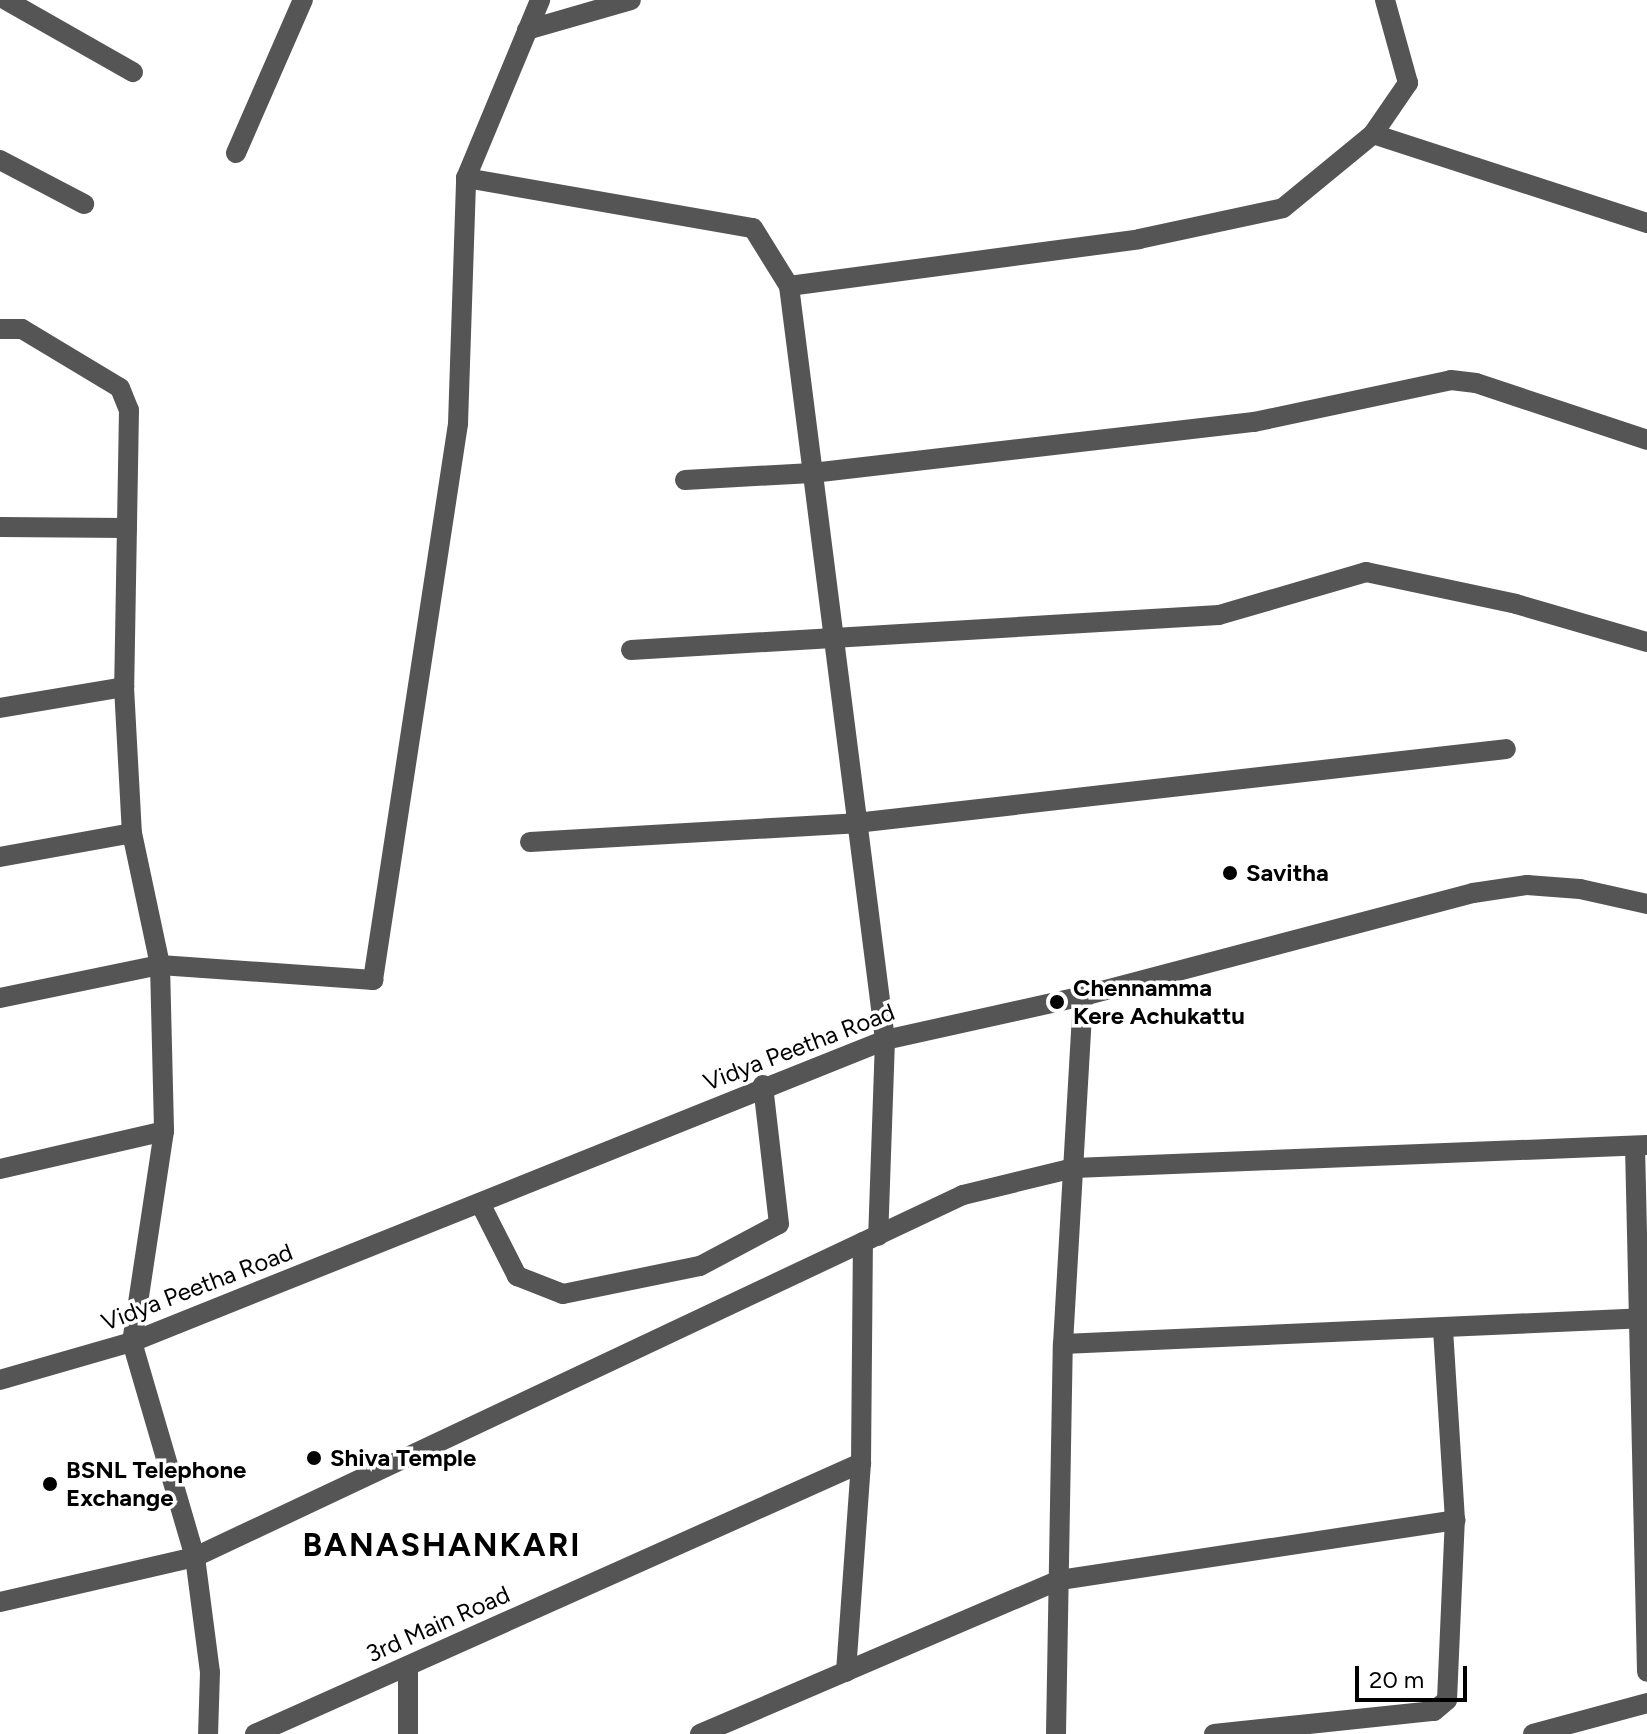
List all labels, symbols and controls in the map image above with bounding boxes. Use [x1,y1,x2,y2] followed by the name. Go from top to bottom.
[1246,859,1329,887] place label: Savitha
[1221,864,1239,882] marker: Savitha
[1073,974,1245,1030] place label: Chennamma Kere Achukattu
[1048,993,1066,1011] marker: Chennamma Kere Achukattu
[699,997,899,1097] street label: Vidya Peetha Road
[97,1237,297,1337] street label: Vidya Peetha Road
[330,1444,476,1472] place label: Shiva Temple
[305,1449,323,1467] marker: Shiva Temple
[66,1456,246,1512] place label: BSNL Telephone Exchange
[41,1475,59,1493] marker: BSNL Telephone Exchange
[302,1526,582,1564] district label: BANASHANKARI
[362,1580,514,1668] street label: 3rd Main Road
[1359,1650,1471,1700] scale bar
[1369,1665,1424,1694] text: 20 m

